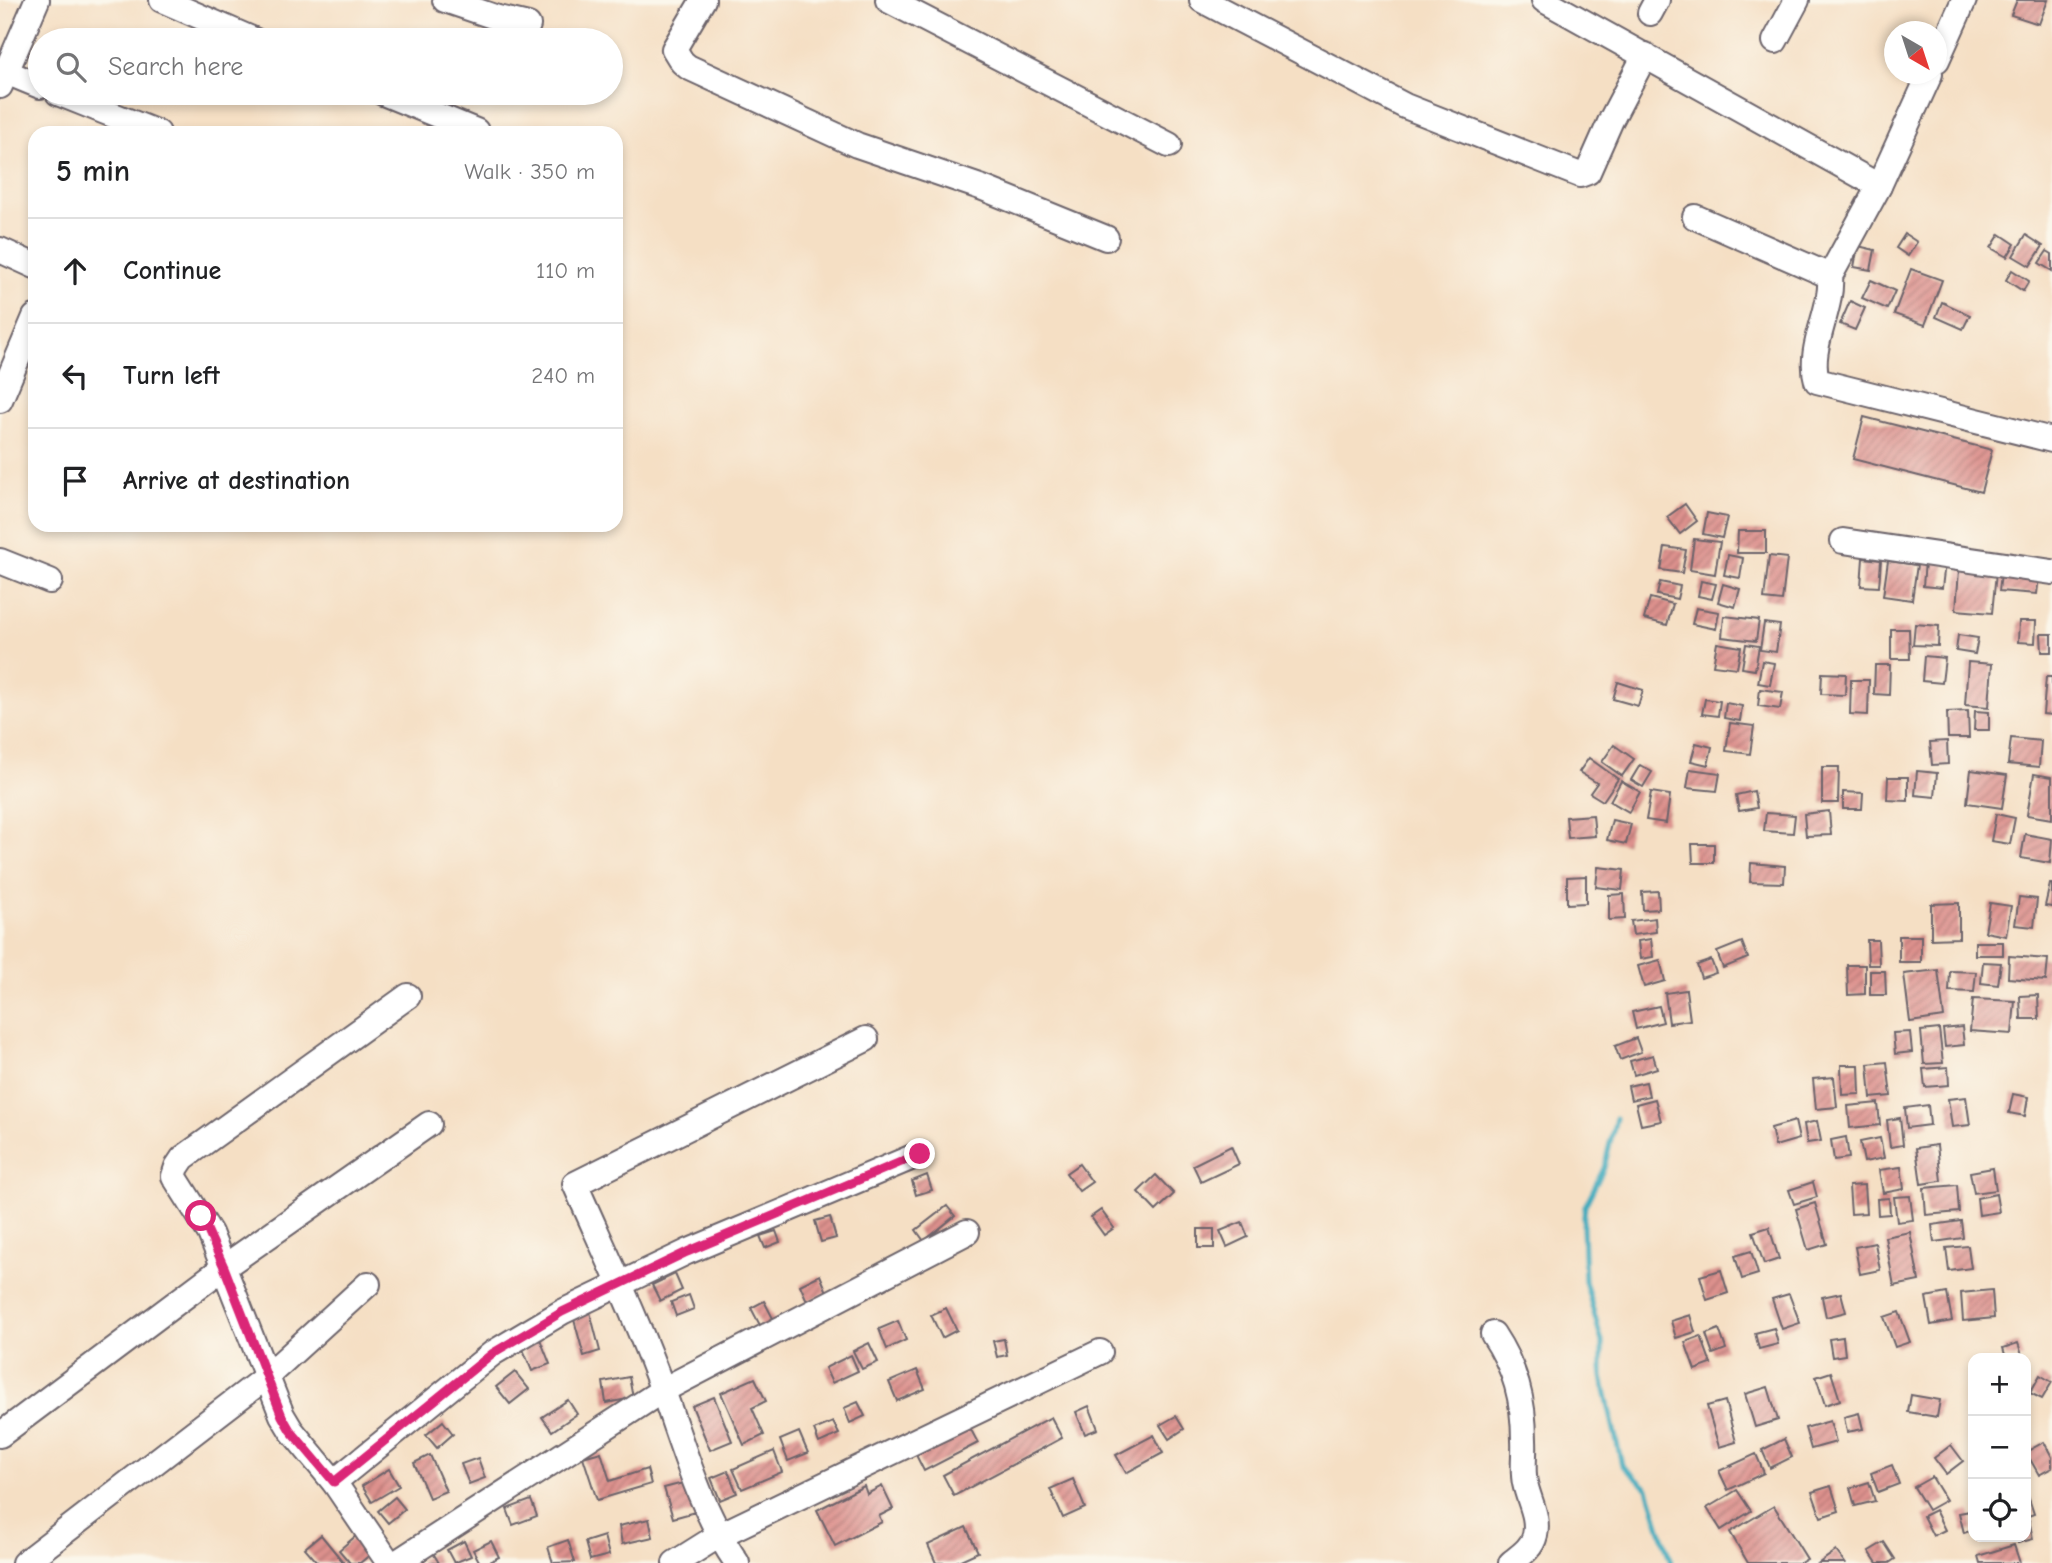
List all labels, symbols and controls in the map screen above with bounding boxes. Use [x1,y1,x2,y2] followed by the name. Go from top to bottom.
[1884,21,1947,84] north arrow
[28,28,623,105] search box
[52,48,90,86] icon: search
[108,52,243,82] text: Search here
[56,154,130,189] text: 5 min
[464,158,595,185] text: Walk · 350 m
[56,252,94,290] icon: ahead
[123,256,221,286] text: Continue
[536,257,595,284] text: 110 m
[56,357,94,395] icon: left
[123,361,220,391] text: Turn left
[531,362,595,389] text: 240 m
[56,462,94,500] icon: arrive
[123,466,350,496] text: Arrive at destination
[904,1138,935,1169] route end
[185,1200,216,1231] route start
[1968,1353,2031,1542] map controls
[1968,1353,2031,1416] button: +
[1968,1416,2031,1479] button: −
[1968,1479,2031,1542] button: locate

